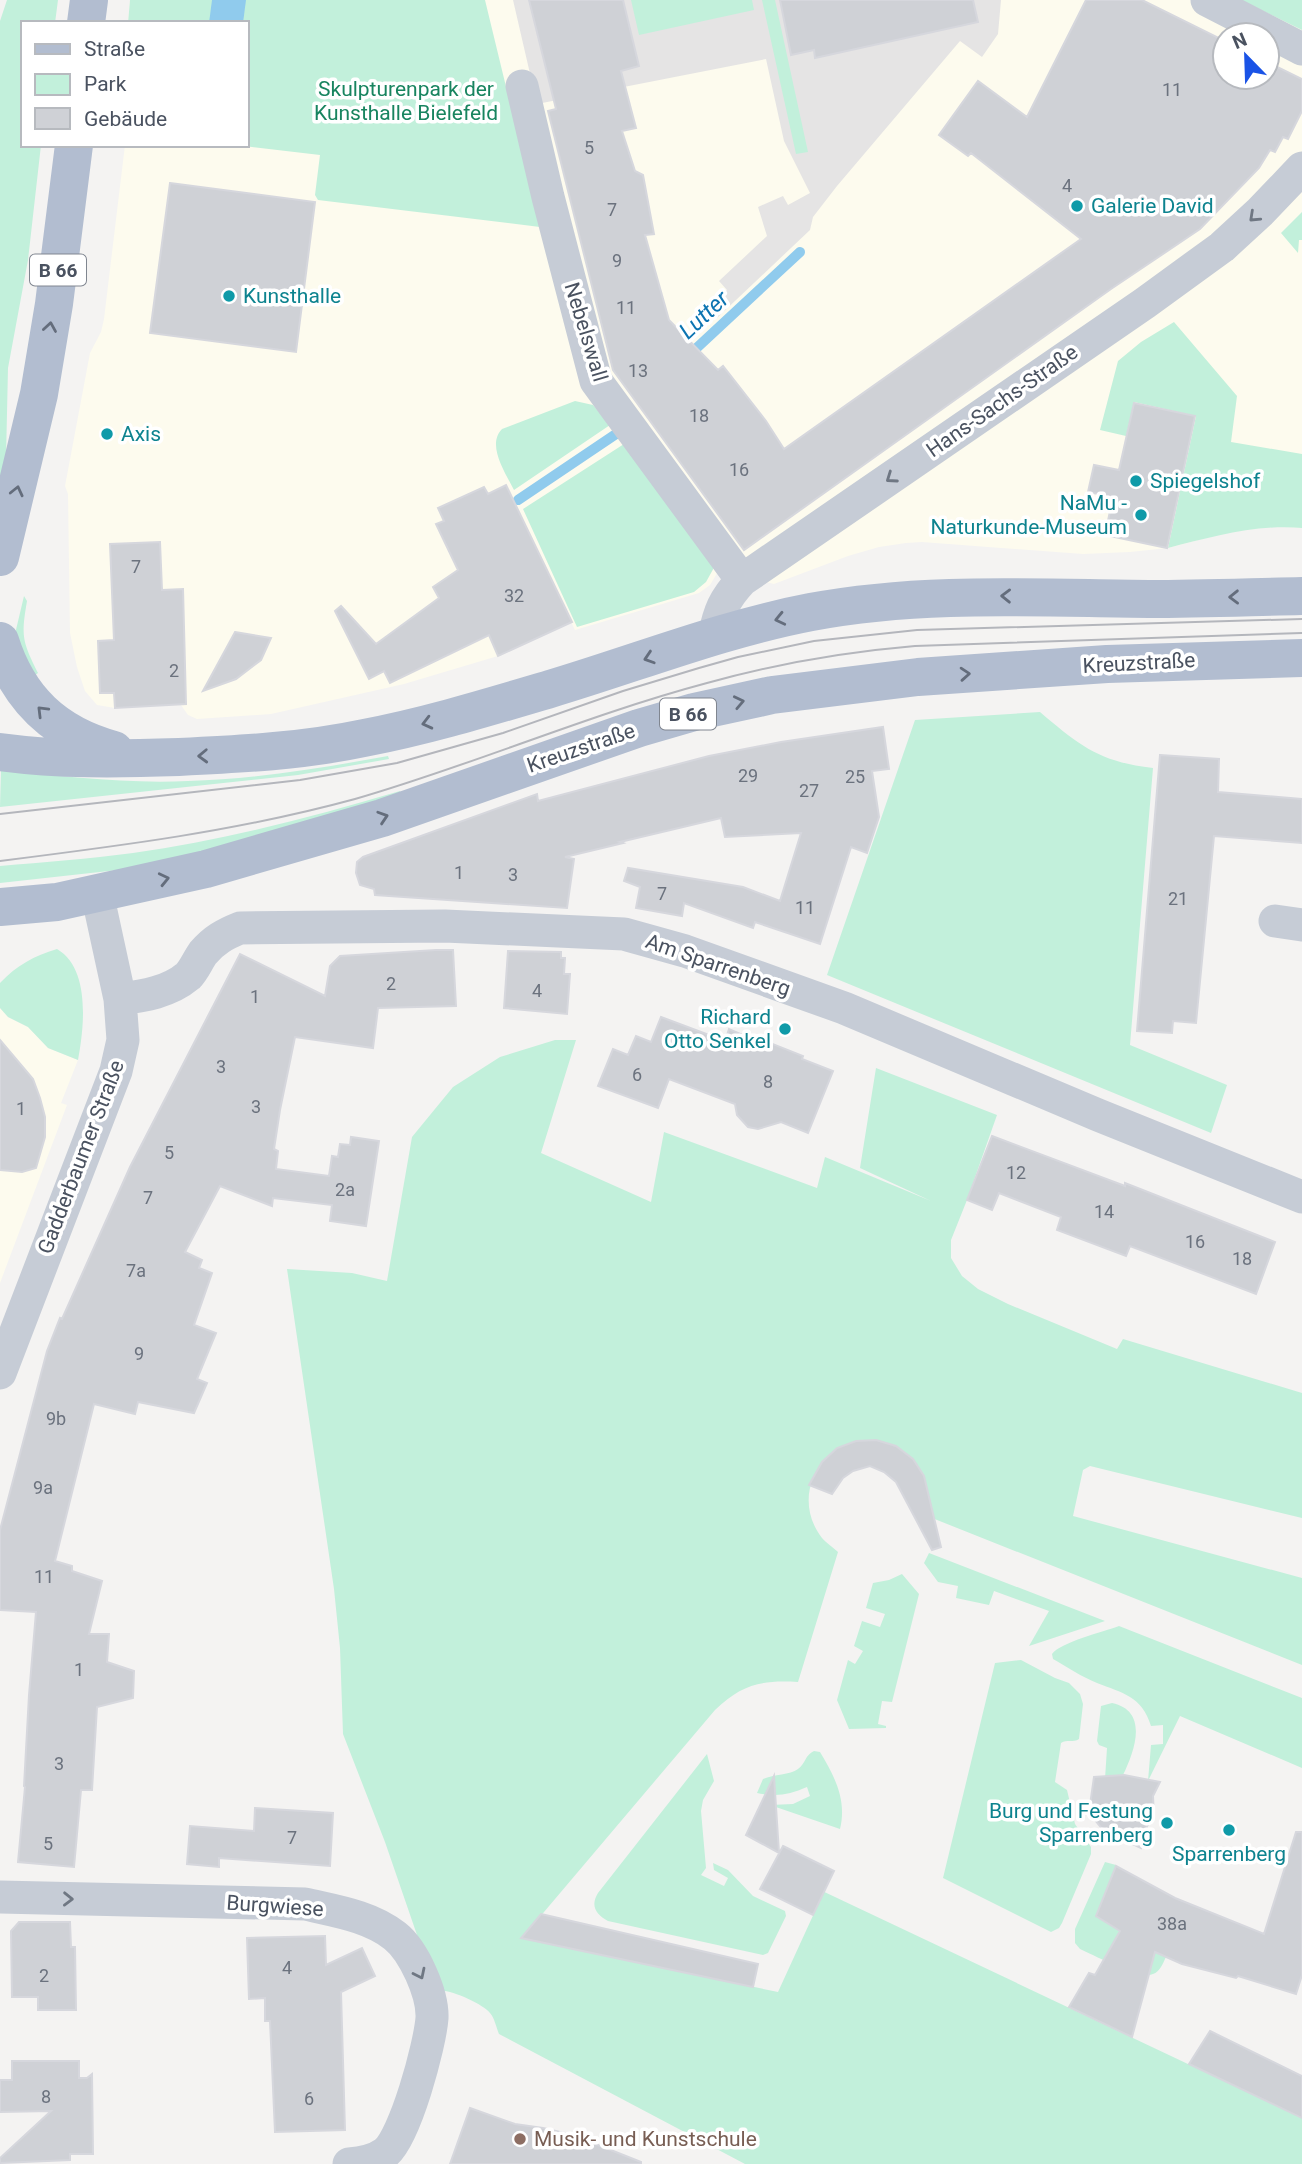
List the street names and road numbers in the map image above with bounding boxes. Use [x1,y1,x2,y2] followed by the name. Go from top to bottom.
[30,254,86,286] road number: B 66
[560,280,612,384] street label: Nebelswall
[922,340,1082,462] street label: Hans-Sachs-Straße
[1082,648,1196,678] street label: Kreuzstraße
[660,698,716,730] road number: B 66
[524,718,638,778] street label: Kreuzstraße
[643,929,793,1001] street label: Am Sparrenberg
[33,1057,129,1257] street label: Gadderbaumer Straße
[226,1891,324,1921] street label: Burgwiese

